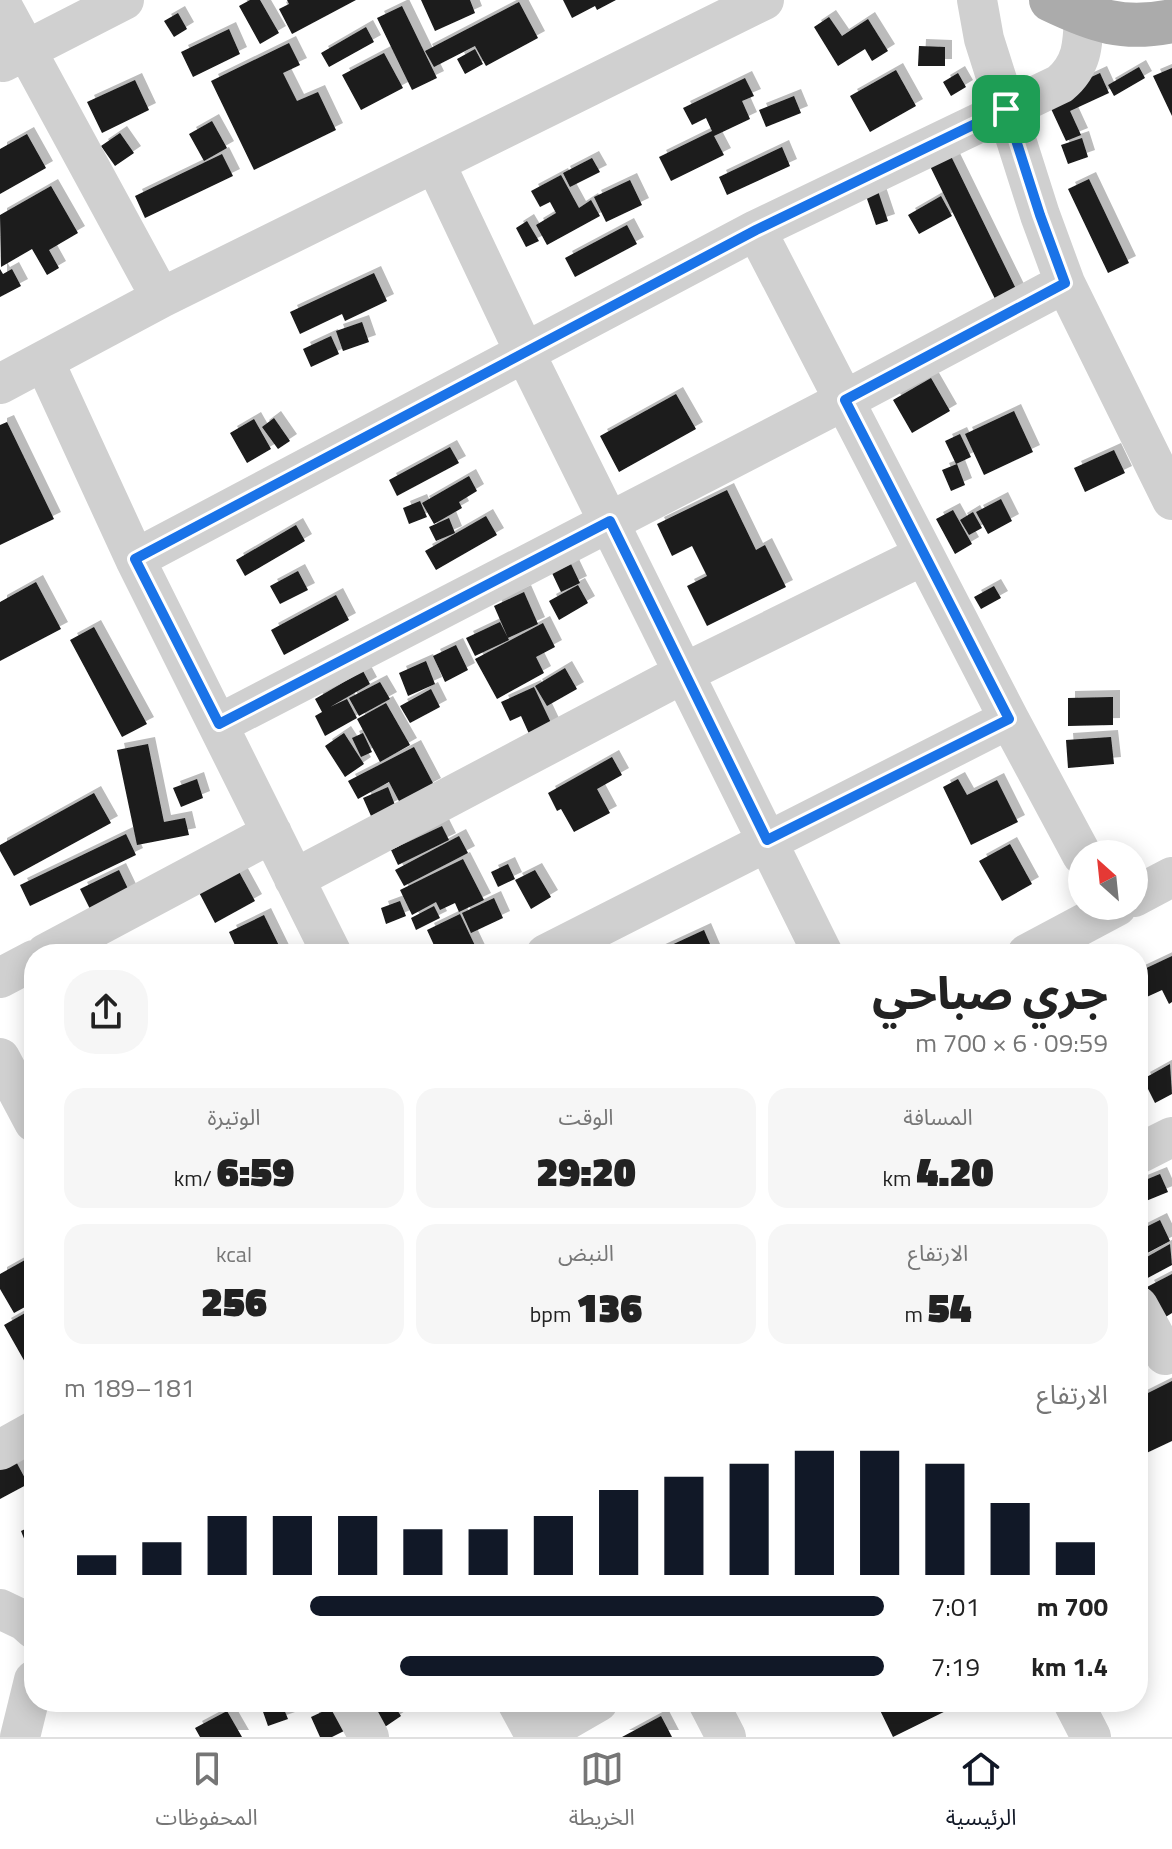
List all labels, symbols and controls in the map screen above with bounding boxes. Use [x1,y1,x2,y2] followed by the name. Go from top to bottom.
[972,75,1040,143] pin
[984,87,1028,131] icon: arrive
[1068,840,1148,920] north arrow
[1068,840,1148,920] map controls
[872,959,1108,1026] text: جري صباحي
[64,970,148,1054] button: share
[915,1023,1108,1062] text: 09:59 · 6 × 700 m
[208,1100,260,1134] text: الوتيرة
[558,1100,614,1134] text: الوقت
[903,1100,973,1134] text: المسافة
[217,1141,294,1202] text: 6:59
[536,1141,636,1202] text: 29:20
[916,1141,994,1202] text: 4.20
[174,1161,217,1195] text: /km
[882,1161,916,1195] text: km
[558,1236,614,1270] text: النبض
[908,1236,968,1270] text: الارتفاع
[216,1237,252,1271] text: kcal
[201,1271,267,1332] text: 256
[576,1277,642,1338] text: 136
[928,1277,972,1338] text: 54
[530,1297,576,1331] text: bpm
[904,1297,928,1331] text: m
[64,1368,195,1407] text: 181–189 m
[1037,1375,1108,1414] text: الارتفاع
[931,1587,980,1626] text: 7:01
[1037,1587,1108,1626] text: 700 m
[931,1647,980,1686] text: 7:19
[1031,1647,1108,1686] text: 1.4 km
[156,1747,258,1841] tab: المحفوظات
[569,1747,635,1841] tab: الخريطة
[946,1747,1016,1841] tab: الرئيسية

